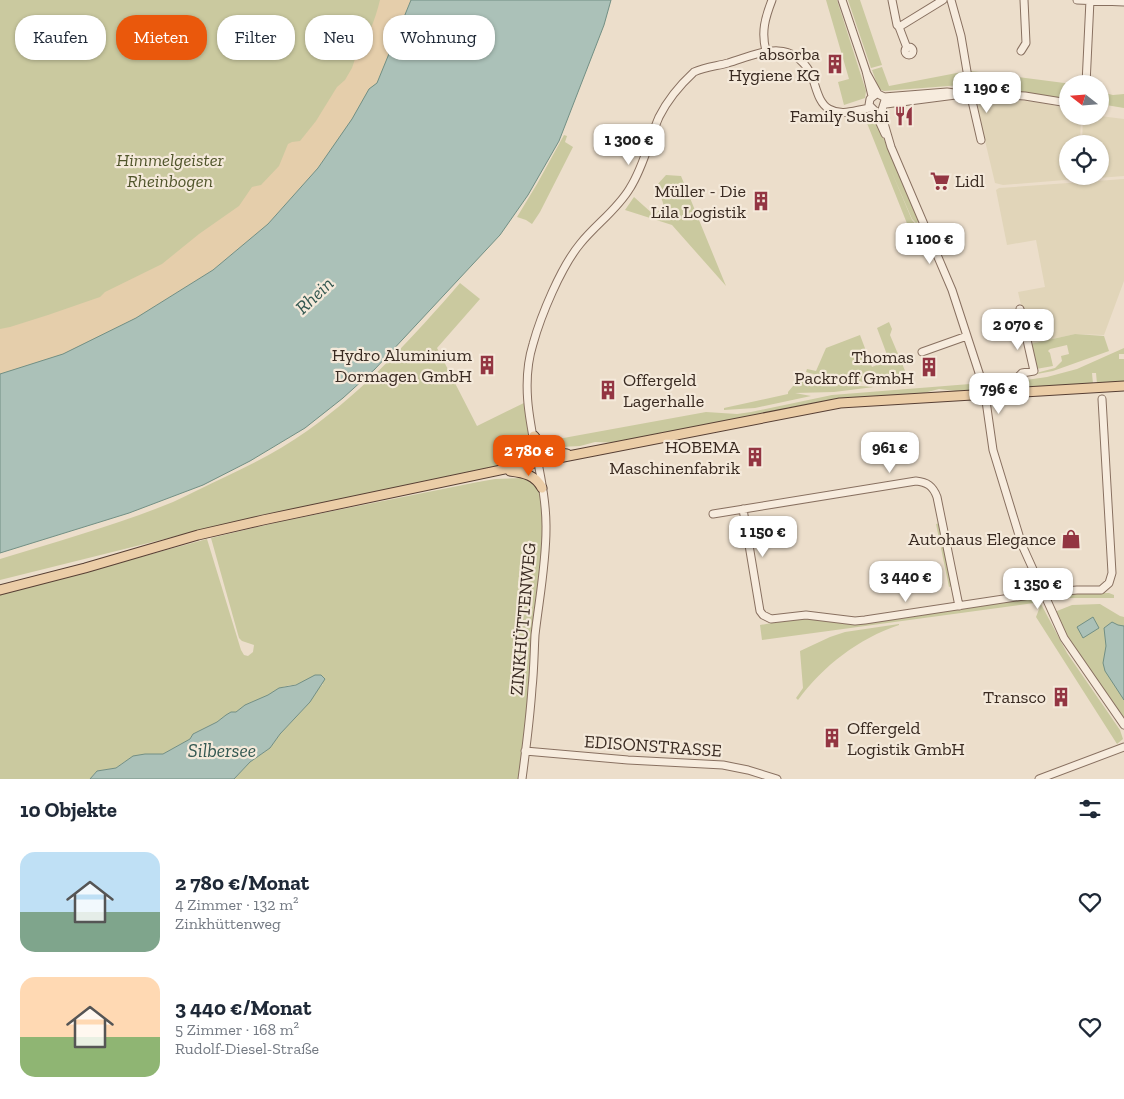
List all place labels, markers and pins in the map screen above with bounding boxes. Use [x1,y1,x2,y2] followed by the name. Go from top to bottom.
[728,43,820,86] place label: absorba Hygiene KG
[824,53,846,75] building icon: absorba Hygiene KG
[941,72,1033,114] pin: 1 190 €
[790,105,889,127] place label: Family Sushi
[893,105,915,127] restaurant icon: Family Sushi
[583,124,675,166] pin: 1 300 €
[929,170,951,192] supermarket icon: Lidl
[955,170,985,192] place label: Lidl
[651,180,747,223] place label: Müller - Die Lila Logistik
[750,190,772,212] building icon: Müller - Die Lila Logistik
[884,222,976,265] pin: 1 100 €
[972,308,1064,351] pin: 2 070 €
[332,344,472,387] place label: Hydro Aluminium Dormagen GmbH
[794,346,914,389] place label: Thomas Packroff GmbH
[476,354,498,376] building icon: Hydro Aluminium Dormagen GmbH
[918,356,940,378] building icon: Thomas Packroff GmbH
[623,369,704,412] place label: Offergeld Lagerhalle
[964,372,1034,415] pin: 796 €
[597,379,619,401] building icon: Offergeld Lagerhalle
[855,432,925,474] pin: 961 €
[483,434,575,477] pin: 2 780 €
[609,436,741,479] place label: HOBEMA Maschinenfabrik
[744,446,766,468] building icon: HOBEMA Maschinenfabrik
[717,516,809,558] pin: 1 150 €
[908,528,1056,550] place label: Autohaus Elegance
[1060,528,1082,550] shop icon: Autohaus Elegance
[860,560,952,603] pin: 3 440 €
[992,568,1084,610] pin: 1 350 €
[983,686,1046,708] place label: Transco
[1050,686,1072,708] building icon: Transco
[847,717,965,760] place label: Offergeld Logistik GmbH
[821,727,843,749] building icon: Offergeld Logistik GmbH

